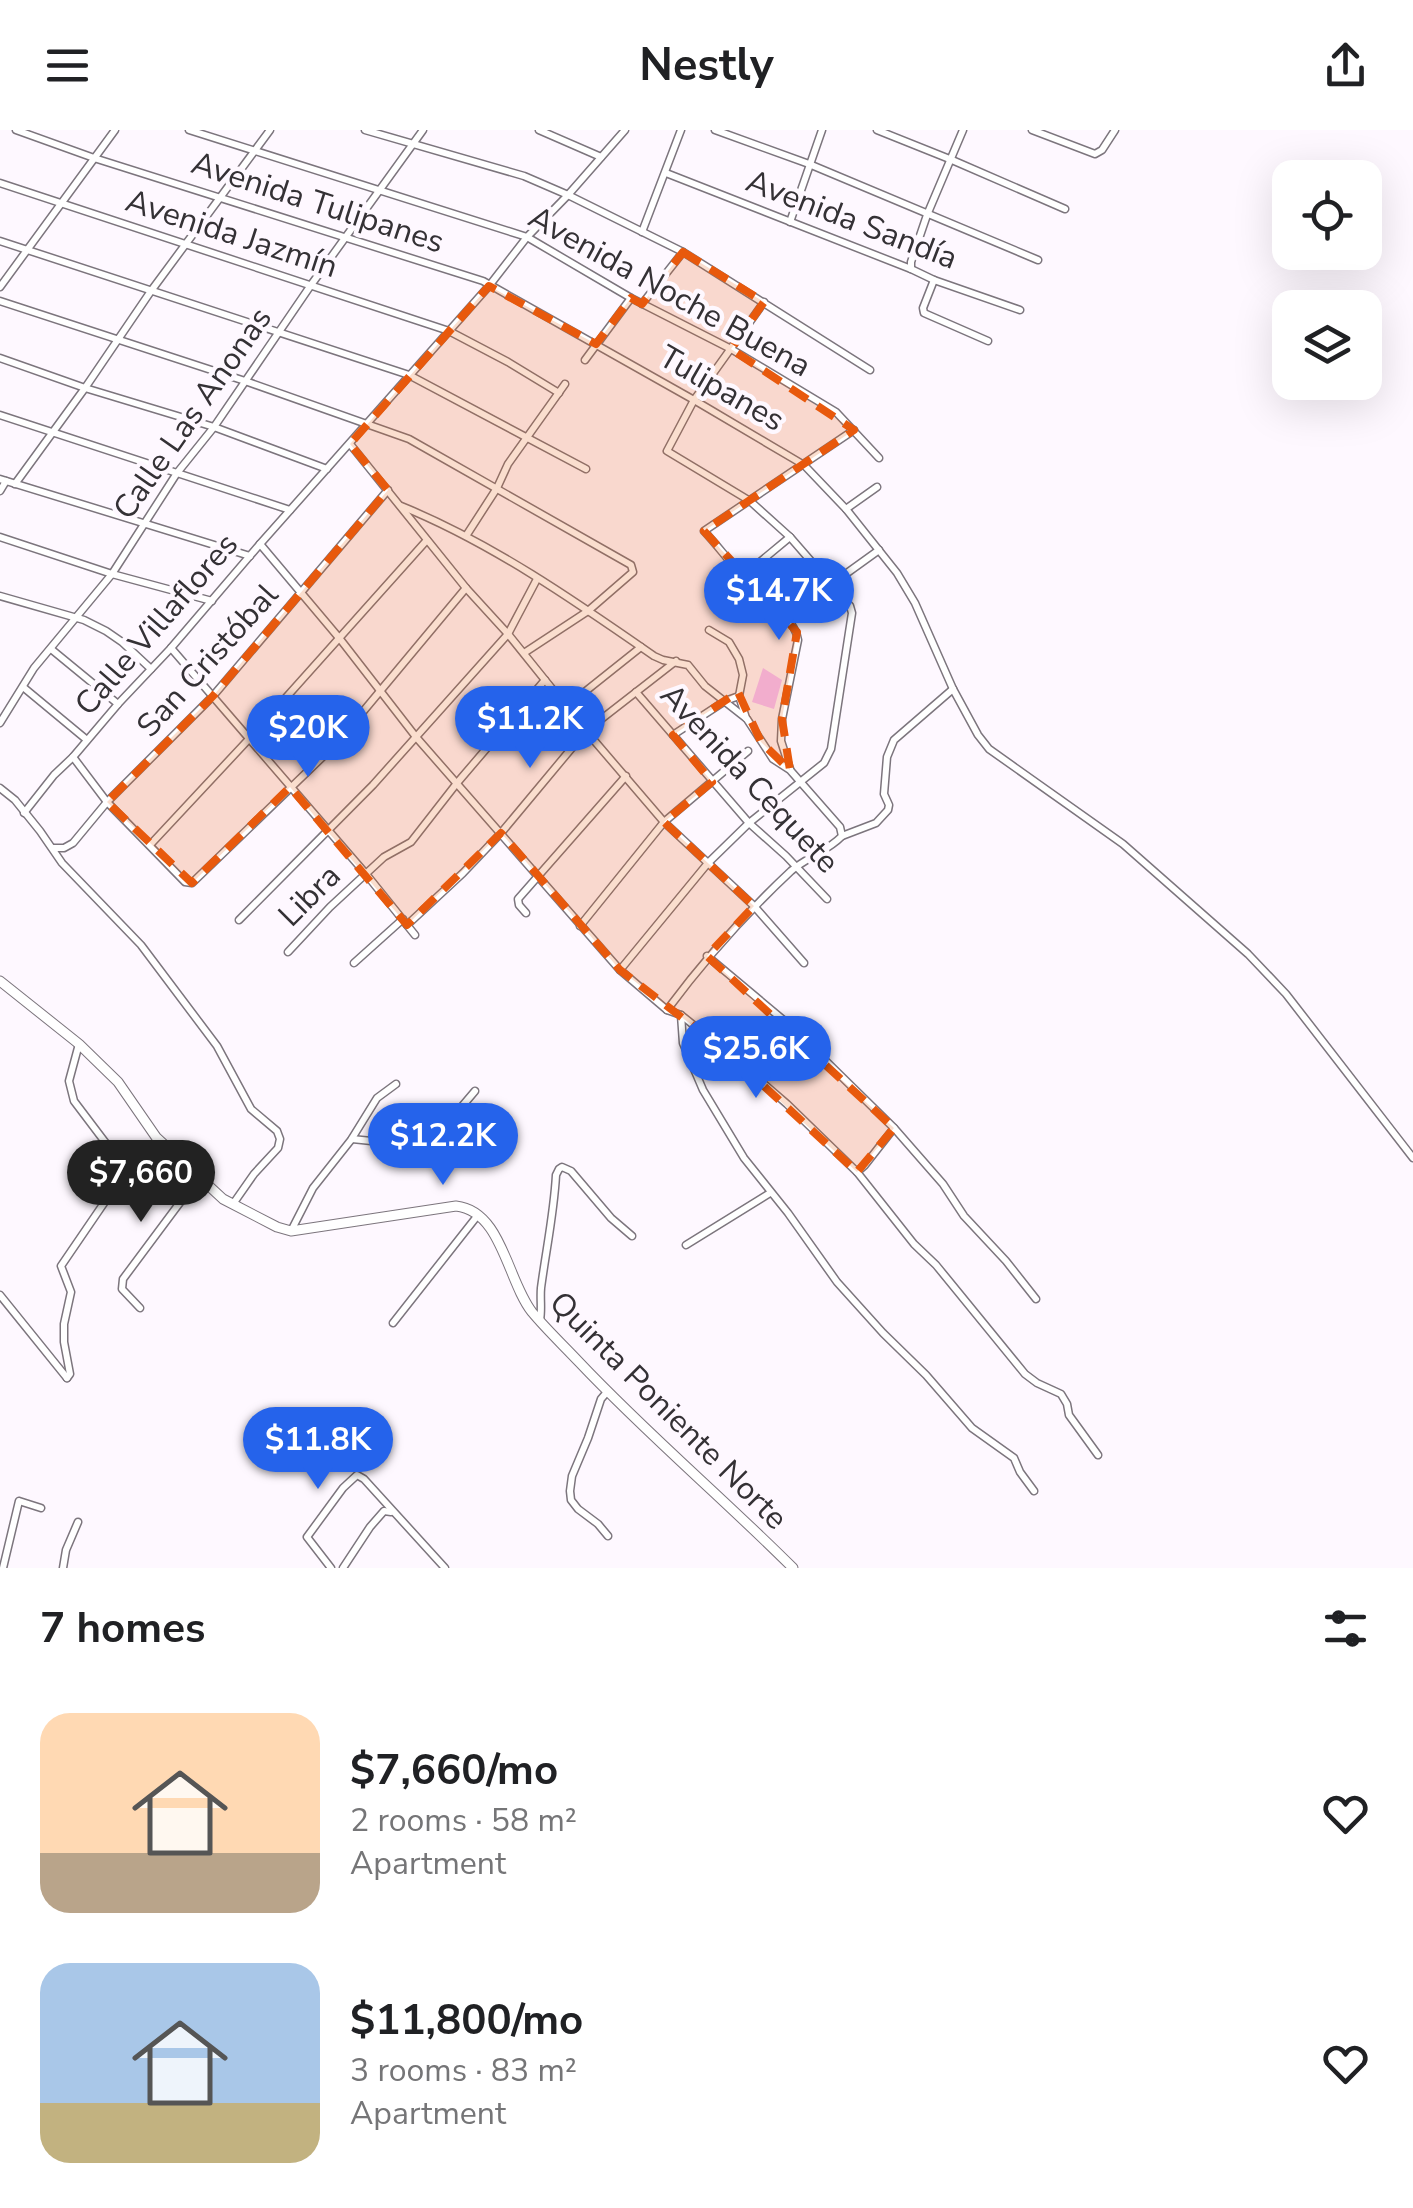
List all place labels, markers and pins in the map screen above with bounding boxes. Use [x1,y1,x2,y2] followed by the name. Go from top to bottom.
[698,558,860,643] pin: $14.7K
[449,686,611,771] pin: $11.2K
[249,695,367,780] pin: $20K
[675,1016,837,1101] pin: $25.6K
[362,1103,524,1188] pin: $12.2K
[60,1140,222,1225] pin: $7,660
[237,1407,399,1492] pin: $11.8K

